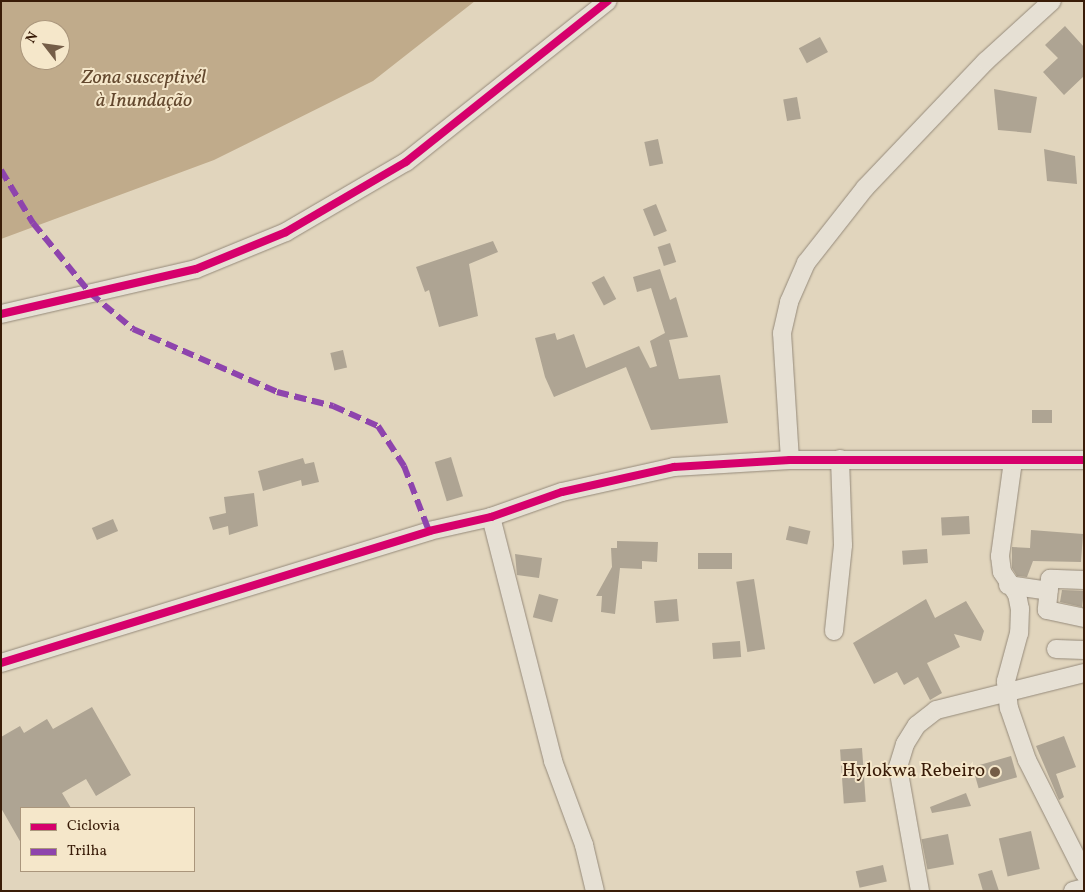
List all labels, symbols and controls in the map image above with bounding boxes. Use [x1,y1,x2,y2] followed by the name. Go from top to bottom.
[20,20,70,70] north arrow
[22,29,43,47] text: N
[82,67,206,114] water label: Zona susceptivél à Inundação
[842,761,985,783] place label: Hylokwa Rebeiro
[989,766,1001,778] marker: Hylokwa Rebeiro
[20,807,195,872] legend
[67,816,120,837] text: Ciclovia
[67,841,107,862] text: Trilha

